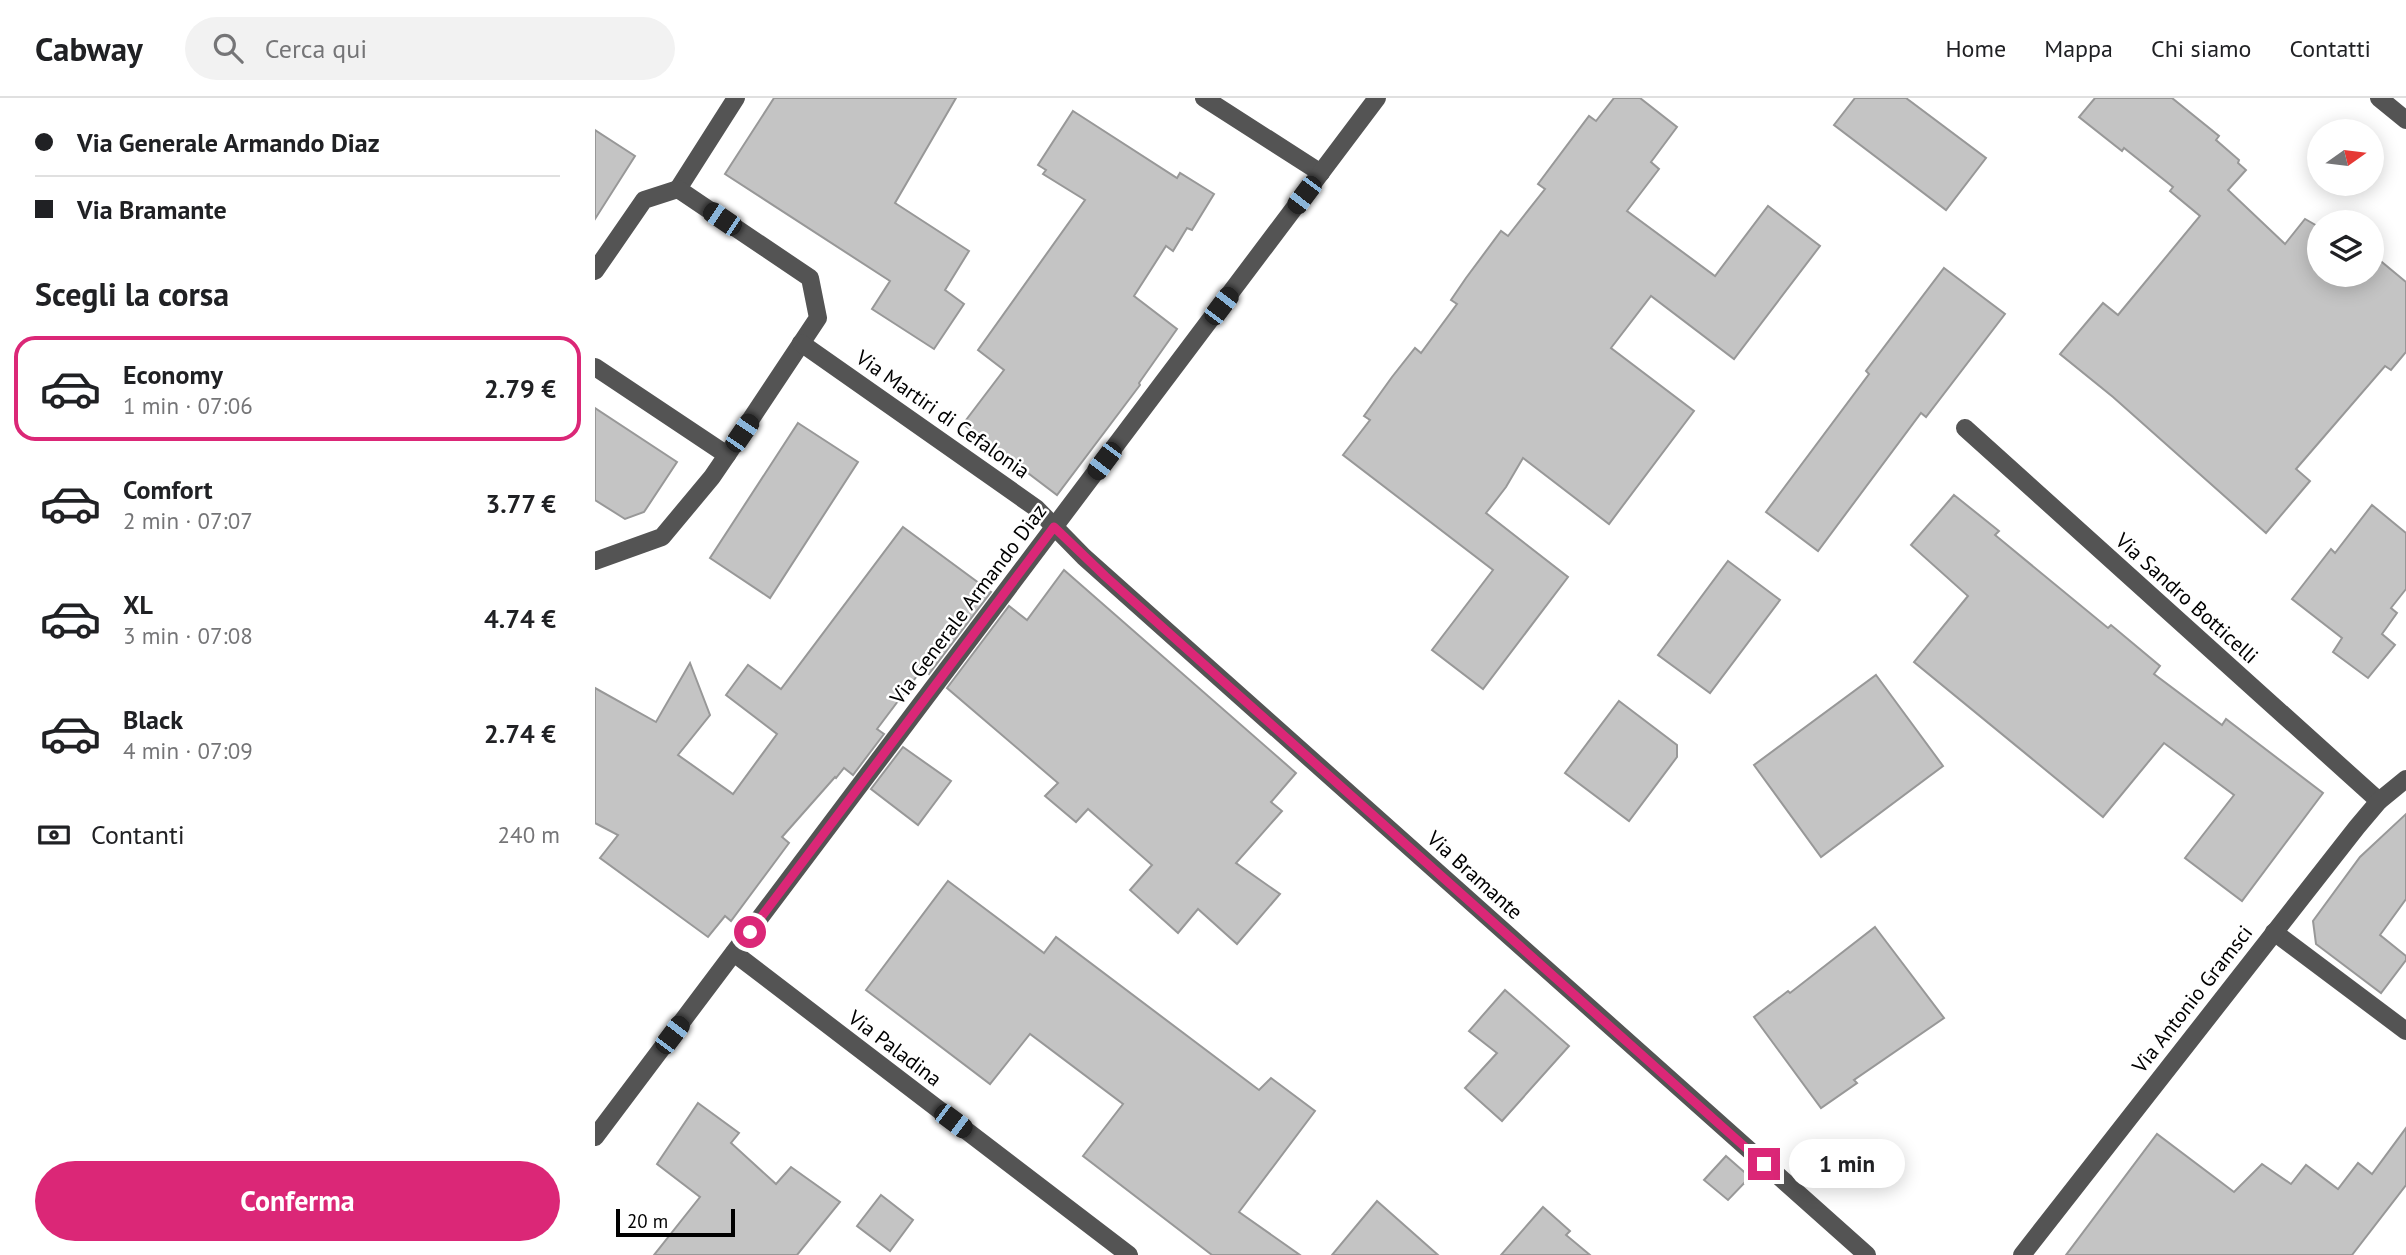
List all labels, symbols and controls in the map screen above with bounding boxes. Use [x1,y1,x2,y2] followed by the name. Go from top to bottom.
[185,17,675,80] search box
[35,27,143,70] text: Cabway
[209,29,247,67] icon: search
[265,32,367,65] text: Cerca qui
[1945,33,2006,64] text: Home
[2044,33,2113,64] text: Mappa
[2151,33,2251,64] text: Chi siamo
[2289,33,2371,64] text: Contatti
[2307,119,2383,196] north arrow
[2307,119,2384,287] map controls
[77,126,380,159] text: Via Generale Armando Diaz
[1283,172,1326,218] car
[77,193,227,226] text: Via Bramante
[699,199,746,239] car
[2307,210,2384,287] button: layers
[35,273,229,315] text: Scegli la corsa
[1200,283,1243,329] car
[850,343,1035,484] street label: Via Martiri di Cefalonia
[39,357,102,420] icon: car
[123,358,223,391] text: Economy
[484,372,556,405] text: 2.79 €
[123,391,253,420] text: 1 min · 07:06
[722,410,763,456] car
[1083,438,1126,484] car
[39,472,102,535] icon: car
[123,473,213,506] text: Comfort
[485,487,556,520] text: 3.77 €
[883,498,1052,710] street label: Via Generale Armando Diaz
[123,506,253,535] text: 2 min · 07:07
[2109,526,2264,669] street label: Via Sandro Botticelli
[39,587,102,650] icon: car
[123,588,153,621] text: XL
[484,602,556,635] text: 4.74 €
[123,621,253,650] text: 3 min · 07:08
[39,702,102,765] icon: car
[123,703,183,736] text: Black
[484,717,556,750] text: 2.74 €
[123,736,253,765] text: 4 min · 07:09
[35,816,73,854] icon: cash
[91,818,185,851] text: Contanti
[498,820,560,849] text: 240 m
[1421,824,1529,925] street label: Via Bramante
[734,916,766,948] route start
[2125,920,2258,1079] street label: Via Antonio Gramsci
[842,1003,947,1092] street label: Via Paladina
[651,1012,694,1058] car
[930,1100,977,1142] car
[1789,1140,1904,1188] callout: 1 min
[1748,1148,1780,1180] route end
[1819,1149,1875,1178] text: 1 min
[35,1161,560,1241] button: Conferma
[616,1206,735,1238] scale bar
[627,1209,668,1233] text: 20 m

